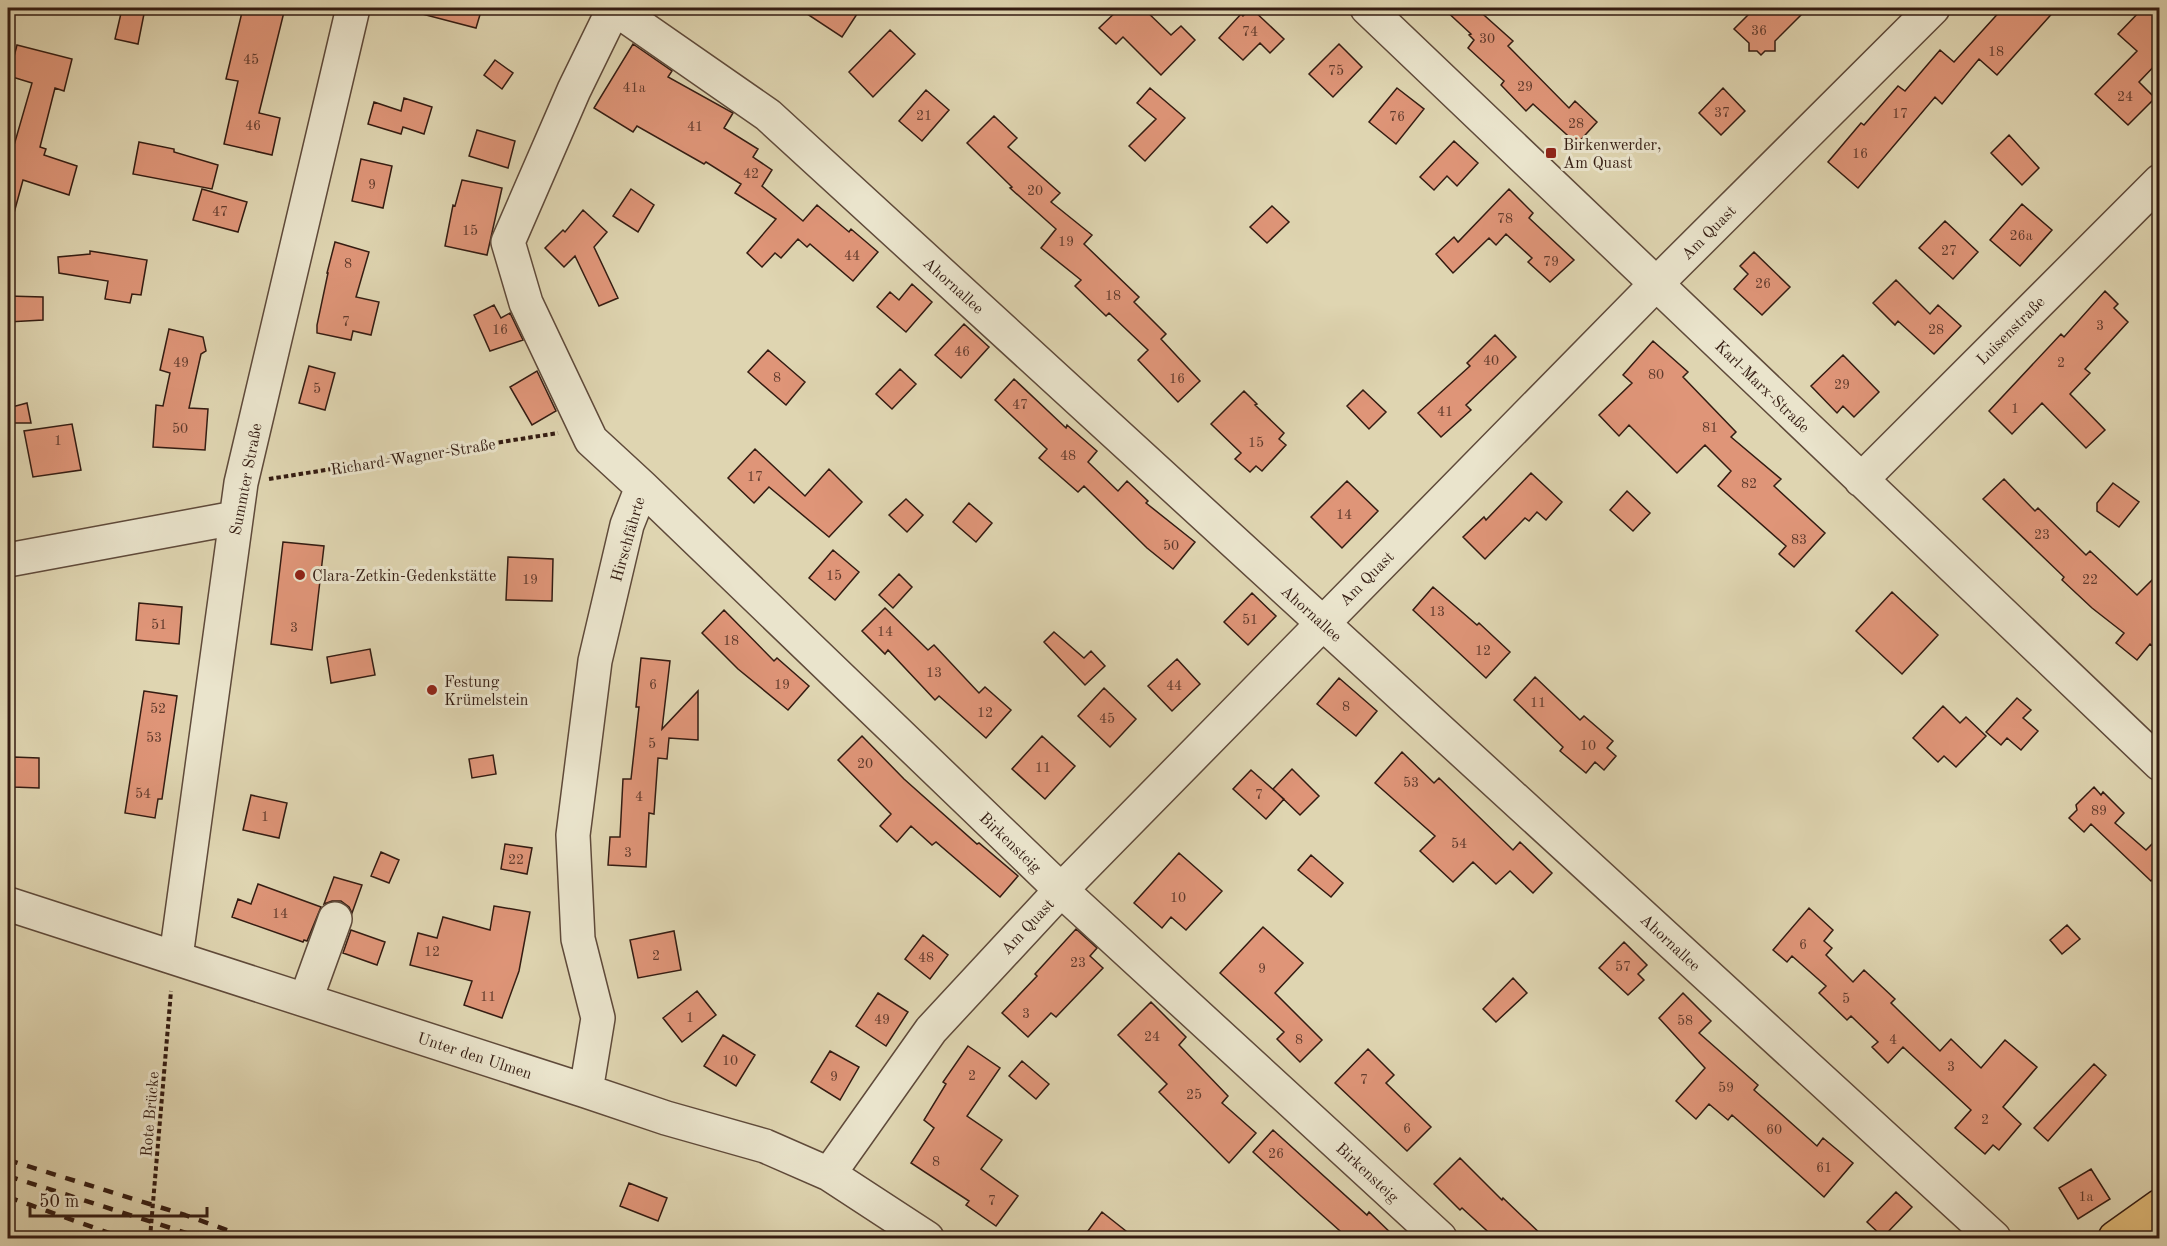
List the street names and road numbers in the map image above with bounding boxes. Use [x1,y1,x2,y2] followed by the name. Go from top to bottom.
[1679,203,1740,264] street label: Am Quast
[919,255,986,318] street label: Ahornallee
[1974,294,2049,369] street label: Luisenstraße
[1711,338,1812,437] street label: Karl-Marx-Straße
[228,422,266,537] street label: Summter Straße
[330,437,497,479] street label: Richard-Wagner-Straße
[609,495,649,584] street label: Hirschfährte
[1337,549,1398,610] street label: Am Quast
[1277,583,1344,646] street label: Ahornallee
[976,810,1044,877] street label: Birkensteig
[999,896,1058,958] street label: Am Quast
[1637,912,1703,975] street label: Ahornallee
[415,1031,534,1083] street label: Unter den Ulmen
[139,1071,163,1158] street label: Rote Brücke
[1332,1141,1401,1207] street label: Birkensteig

